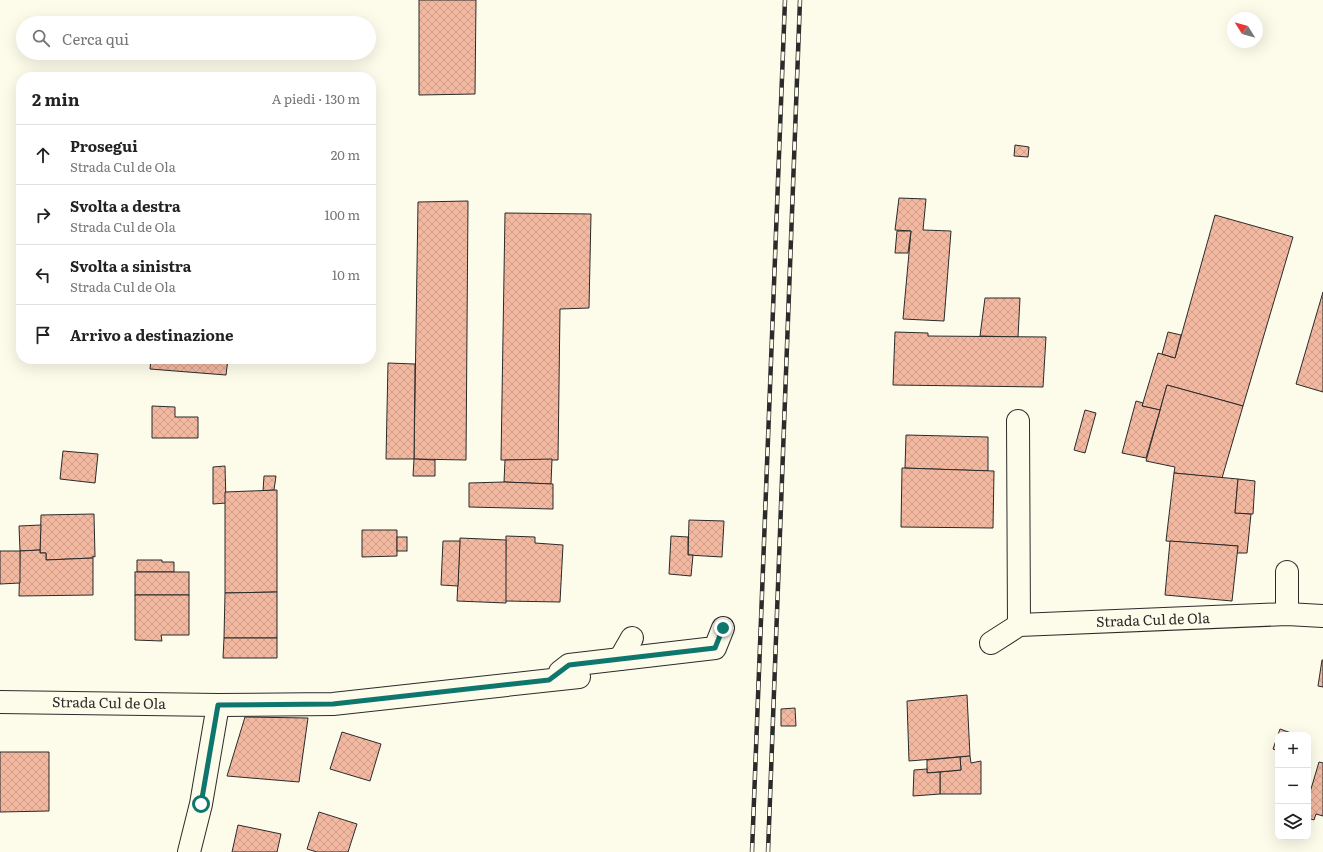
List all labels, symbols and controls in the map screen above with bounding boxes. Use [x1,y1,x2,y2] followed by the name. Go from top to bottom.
[1227,12,1263,48] north arrow
[16,16,376,60] search box
[30,27,52,49] icon: search
[62,27,129,50] text: Cerca qui
[32,86,80,111] text: 2 min
[272,89,360,108] text: A piedi · 130 m
[70,134,138,157] text: Prosegui
[32,144,54,166] icon: ahead
[331,145,360,164] text: 20 m
[70,157,176,176] text: Strada Cul de Ola
[70,194,181,217] text: Svolta a destra
[32,204,54,226] icon: right
[324,205,360,224] text: 100 m
[70,217,176,236] text: Strada Cul de Ola
[70,254,191,277] text: Svolta a sinistra
[32,264,54,286] icon: left
[332,265,360,284] text: 10 m
[70,277,176,296] text: Strada Cul de Ola
[70,323,234,346] text: Arrivo a destinazione
[32,324,54,346] icon: arrive
[1096,607,1211,631] street label: Strada Cul de Ola
[714,619,732,637] route end
[52,691,167,713] street label: Strada Cul de Ola
[1275,732,1311,840] map controls
[1275,732,1311,768] button: +
[1275,768,1311,804] button: −
[192,795,210,813] route start
[1275,804,1311,840] button: layers

